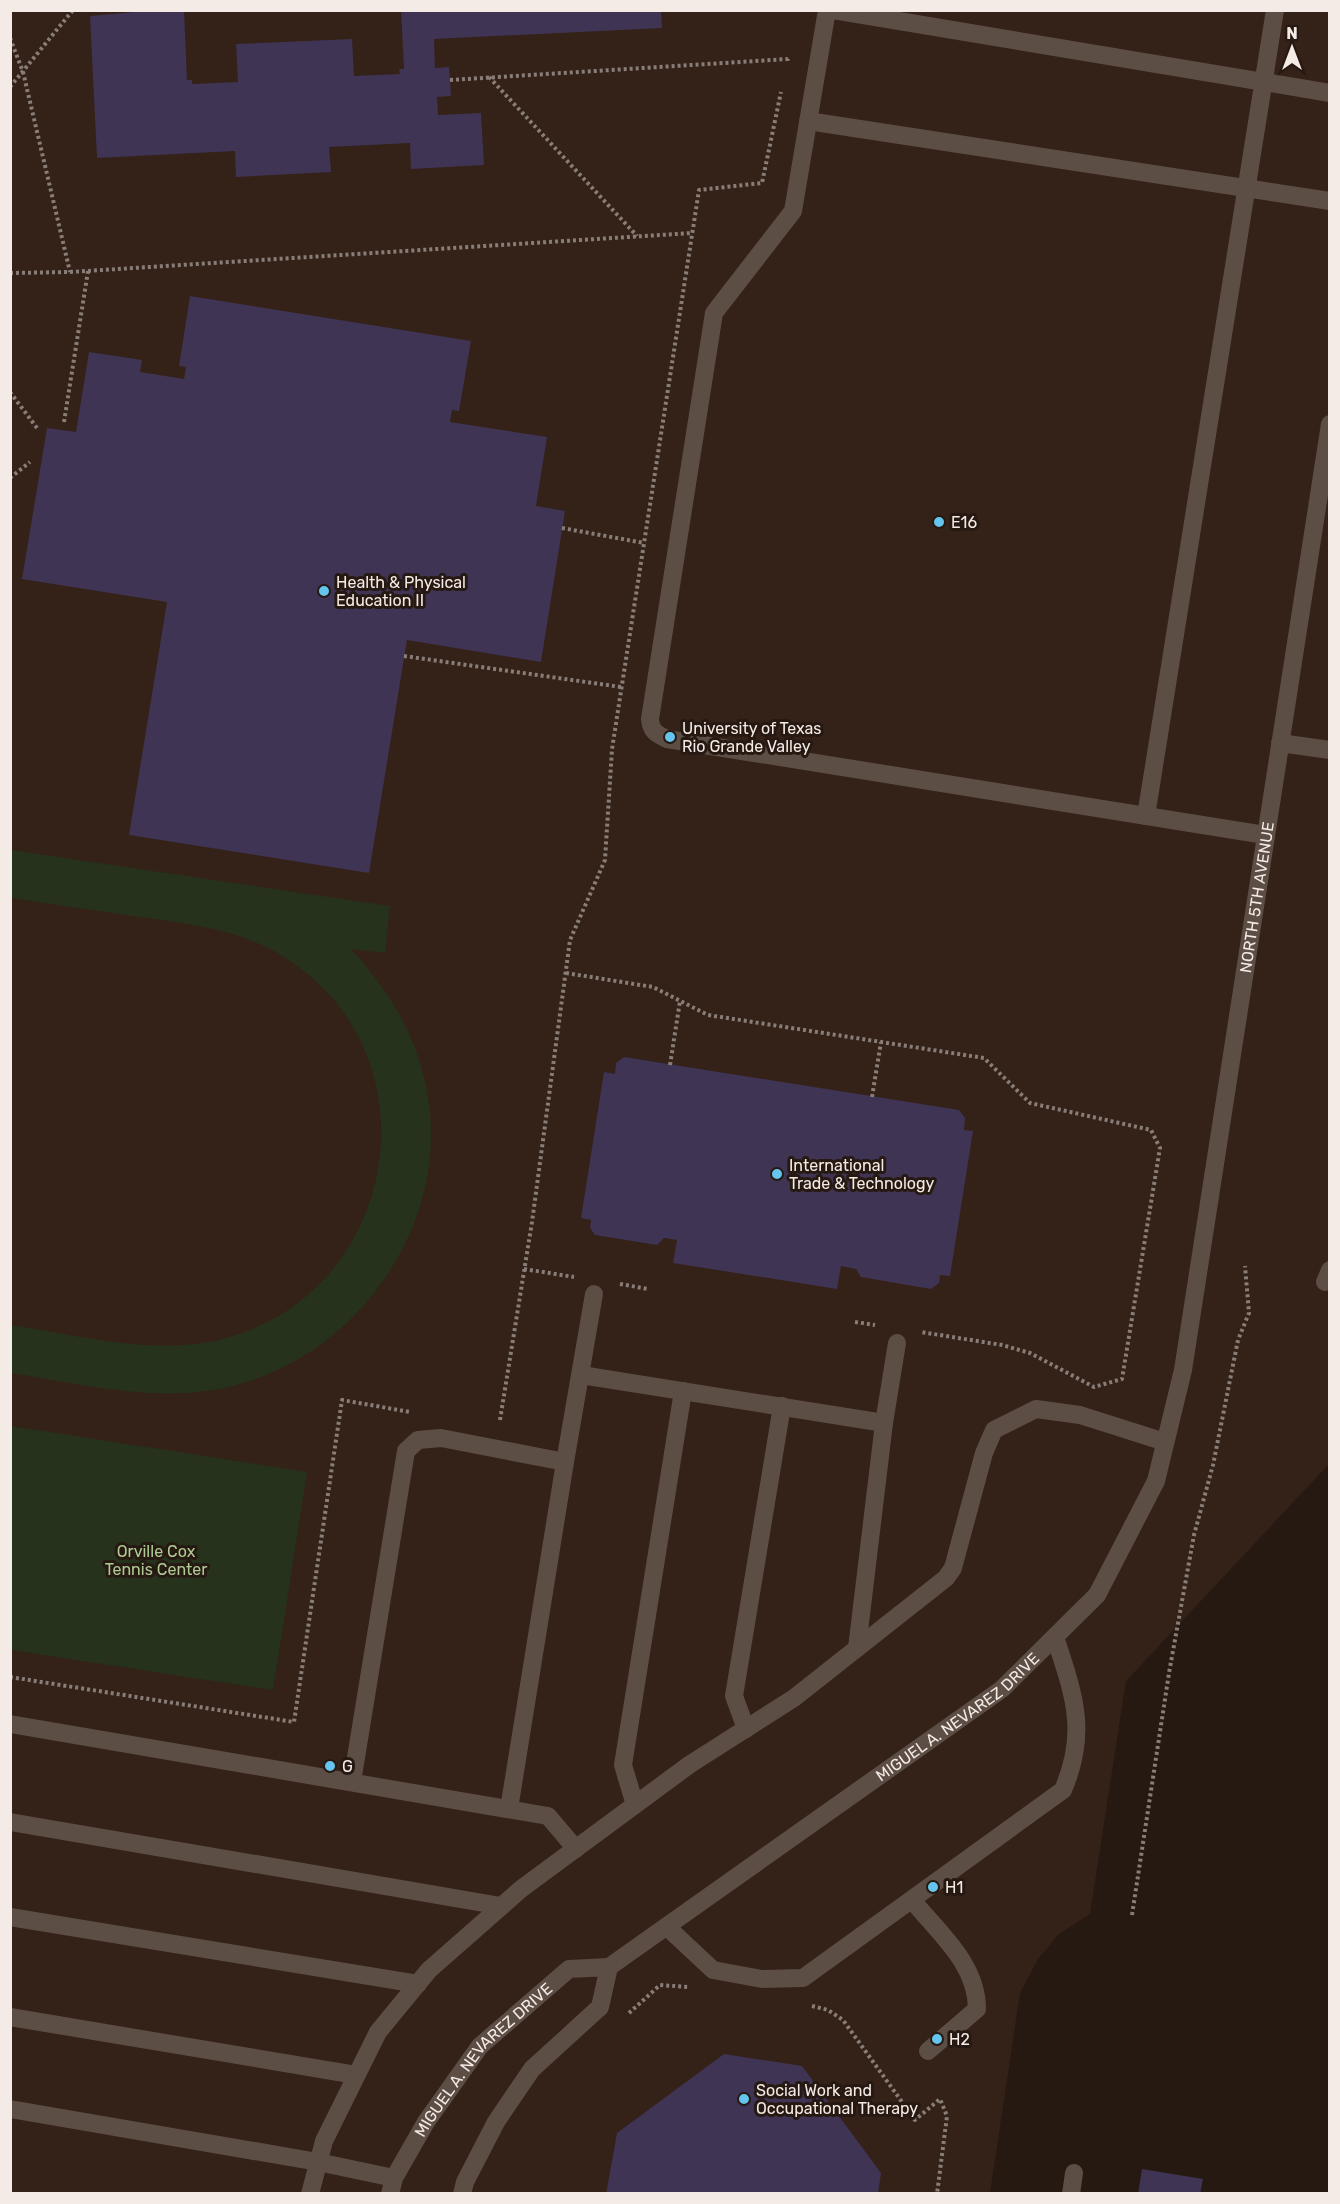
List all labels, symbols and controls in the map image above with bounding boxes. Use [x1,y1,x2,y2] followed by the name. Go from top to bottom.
[1262,18,1322,78] north arrow
[1286,24,1298,43] text: N
[951,513,977,532] place label: E16
[932,515,946,529] marker: E16
[336,573,466,610] place label: Health & Physical Education II
[317,584,331,598] marker: Health & Physical Education II
[682,719,821,756] place label: University of Texas Rio Grande Valley
[663,730,677,744] marker: University of Texas Rio Grande Valley
[1235,820,1278,974] street label: NORTH 5TH AVENUE
[789,1156,935,1193] place label: International Trade & Technology
[770,1167,784,1181] marker: International Trade & Technology
[105,1542,207,1579] park label: Orville Cox Tennis Center
[872,1649,1043,1785] street label: MIGUEL A. NEVAREZ DRIVE
[342,1757,353,1776] place label: G
[323,1759,337,1773] marker: G
[945,1878,963,1897] place label: H1
[926,1880,940,1894] marker: H1
[410,1979,556,2140] street label: MIGUEL A. NEVAREZ DRIVE
[949,2030,970,2049] place label: H2
[930,2032,944,2046] marker: H2
[756,2081,918,2118] place label: Social Work and Occupational Therapy
[737,2092,751,2106] marker: Social Work and Occupational Therapy

